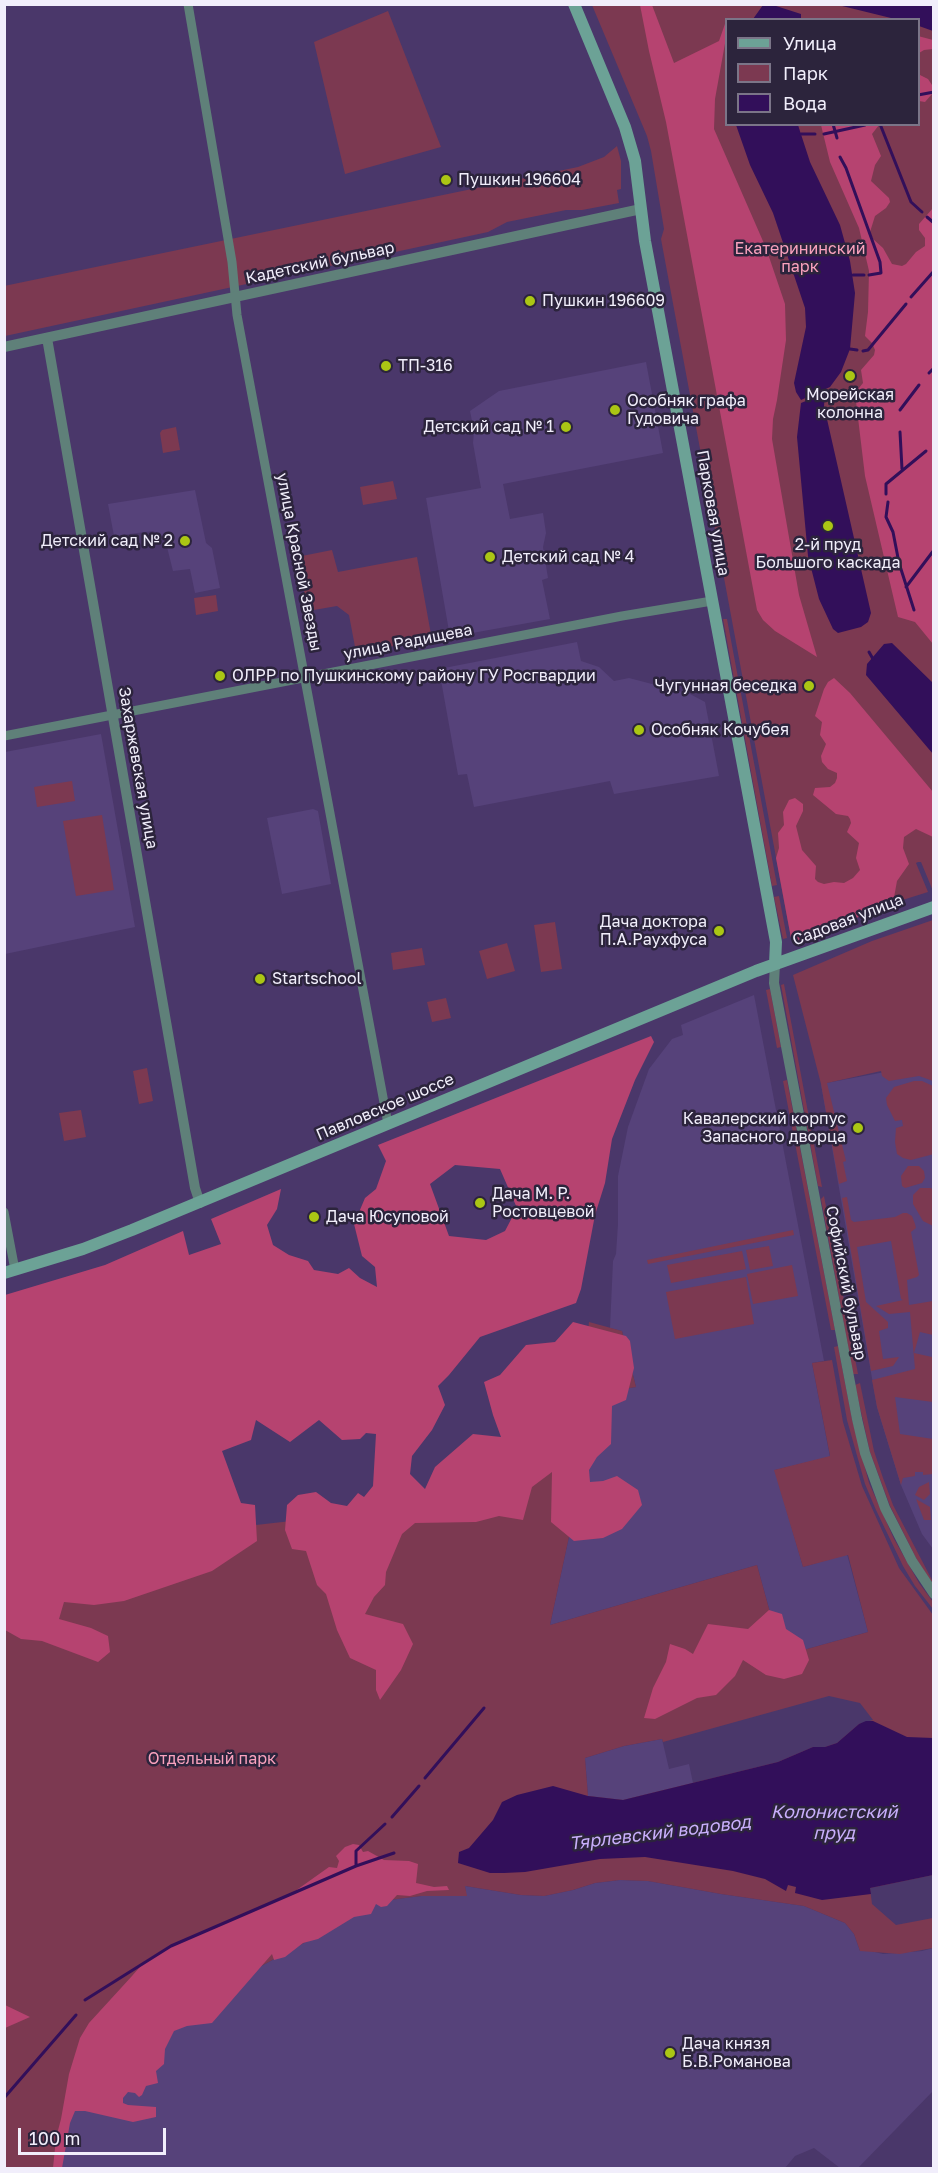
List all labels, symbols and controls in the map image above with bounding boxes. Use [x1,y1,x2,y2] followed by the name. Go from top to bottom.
[725,18,920,126] legend
[783,32,837,54] text: Улица
[783,62,828,84] text: Парк
[783,92,827,114] text: Вода
[458,170,581,190] place label: Пушкин 196604
[439,173,453,187] marker: Пушкин 196604
[244,238,396,288] street label: Кадетский бульвар
[735,239,865,277] park label: Екатерининский парк
[542,291,665,311] place label: Пушкин 196609
[523,294,537,308] marker: Пушкин 196609
[398,356,453,376] place label: ТП-316
[379,359,393,373] marker: ТП-316
[843,369,857,383] marker: Морейская колонна
[806,385,894,423] place label: Морейская колонна
[627,391,746,429] place label: Особняк графа Гудовича
[608,403,622,417] marker: Особняк графа Гудовича
[424,417,554,437] place label: Детский сад № 1
[559,420,573,434] marker: Детский сад № 1
[692,449,734,577] street label: Парковая улица
[272,471,326,653] street label: улица Красной Звезды
[821,519,835,533] marker: 2-й пруд Большого каскада
[41,531,173,551] place label: Детский сад № 2
[178,534,192,548] marker: Детский сад № 2
[756,535,900,573] place label: 2-й пруд Большого каскада
[502,547,634,567] place label: Детский сад № 4
[483,550,497,564] marker: Детский сад № 4
[342,620,474,664] street label: улица Радищева
[232,666,596,686] place label: ОЛРР по Пушкинскому району ГУ Росгвардии
[213,669,227,683] marker: ОЛРР по Пушкинскому району ГУ Росгвардии
[655,676,797,696] place label: Чугунная беседка
[802,679,816,693] marker: Чугунная беседка
[114,686,162,850] street label: Захаржевская улица
[651,720,789,740] place label: Особняк Кочубея
[632,723,646,737] marker: Особняк Кочубея
[790,890,906,950] street label: Садовая улица
[600,912,707,950] place label: Дача доктора П.А.Раухфуса
[712,924,726,938] marker: Дача доктора П.А.Раухфуса
[272,969,362,989] place label: Startschool
[253,972,267,986] marker: Startschool
[313,1069,457,1145] street label: Павловское шоссе
[683,1109,846,1147] place label: Кавалерский корпус Запасного дворца
[851,1121,865,1135] marker: Кавалерский корпус Запасного дворца
[492,1184,595,1222] place label: Дача М. Р. Ростовцевой
[473,1196,487,1210] marker: Дача М. Р. Ростовцевой
[822,1204,870,1362] street label: Софийский бульвар
[326,1207,449,1227] place label: Дача Юсуповой
[307,1210,321,1224] marker: Дача Юсуповой
[148,1749,276,1769] park label: Отдельный парк
[771,1801,897,1844] water label: Колонистский пруд
[568,1811,752,1855] water label: Тярлевский водовод
[682,2034,791,2072] place label: Дача князя Б.В.Романова
[663,2046,677,2060] marker: Дача князя Б.В.Романова
[21,2116,170,2154] scale bar
[29,2127,80,2149] text: 100 m

